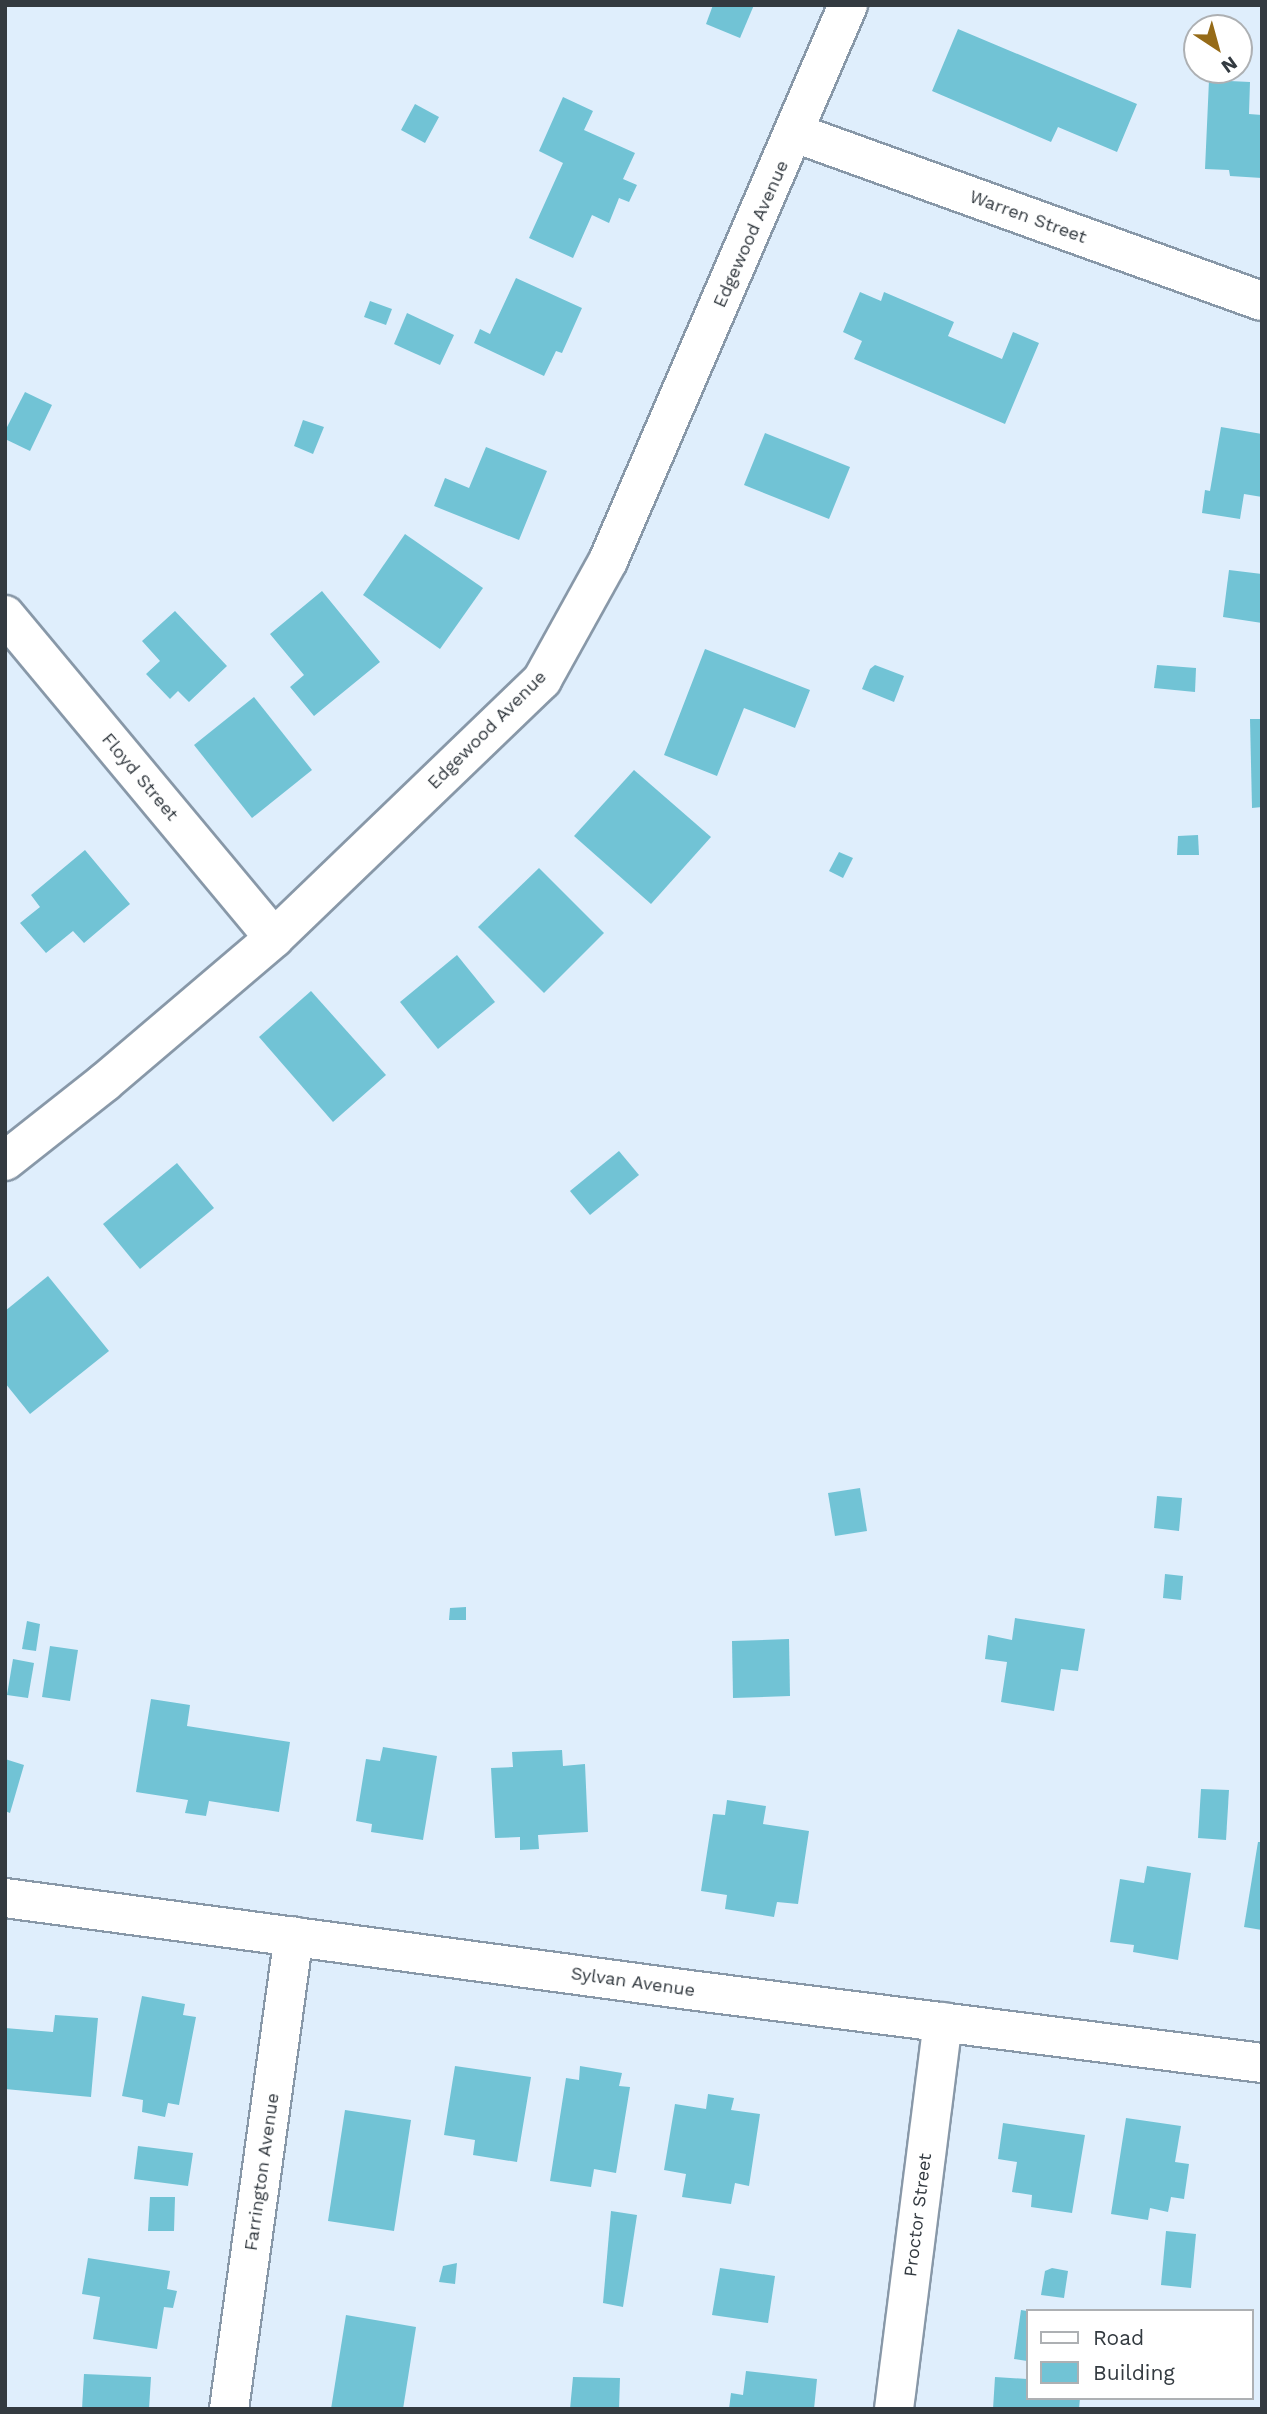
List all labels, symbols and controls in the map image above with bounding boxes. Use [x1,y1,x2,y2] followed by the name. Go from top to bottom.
[1183,14,1253,84] north arrow
[1217,51,1242,78] text: N
[709,157,793,311] street label: Edgewood Avenue
[967,186,1089,248] street label: Warren Street
[423,666,551,794] street label: Edgewood Avenue
[97,729,183,825] street label: Floyd Street
[569,1963,697,2001] street label: Sylvan Avenue
[240,2091,284,2253] street label: Farrington Avenue
[900,2152,936,2278] street label: Proctor Street
[1026,2309,1253,2400] legend
[1093,2325,1144,2350] text: Road
[1093,2360,1175,2385] text: Building

